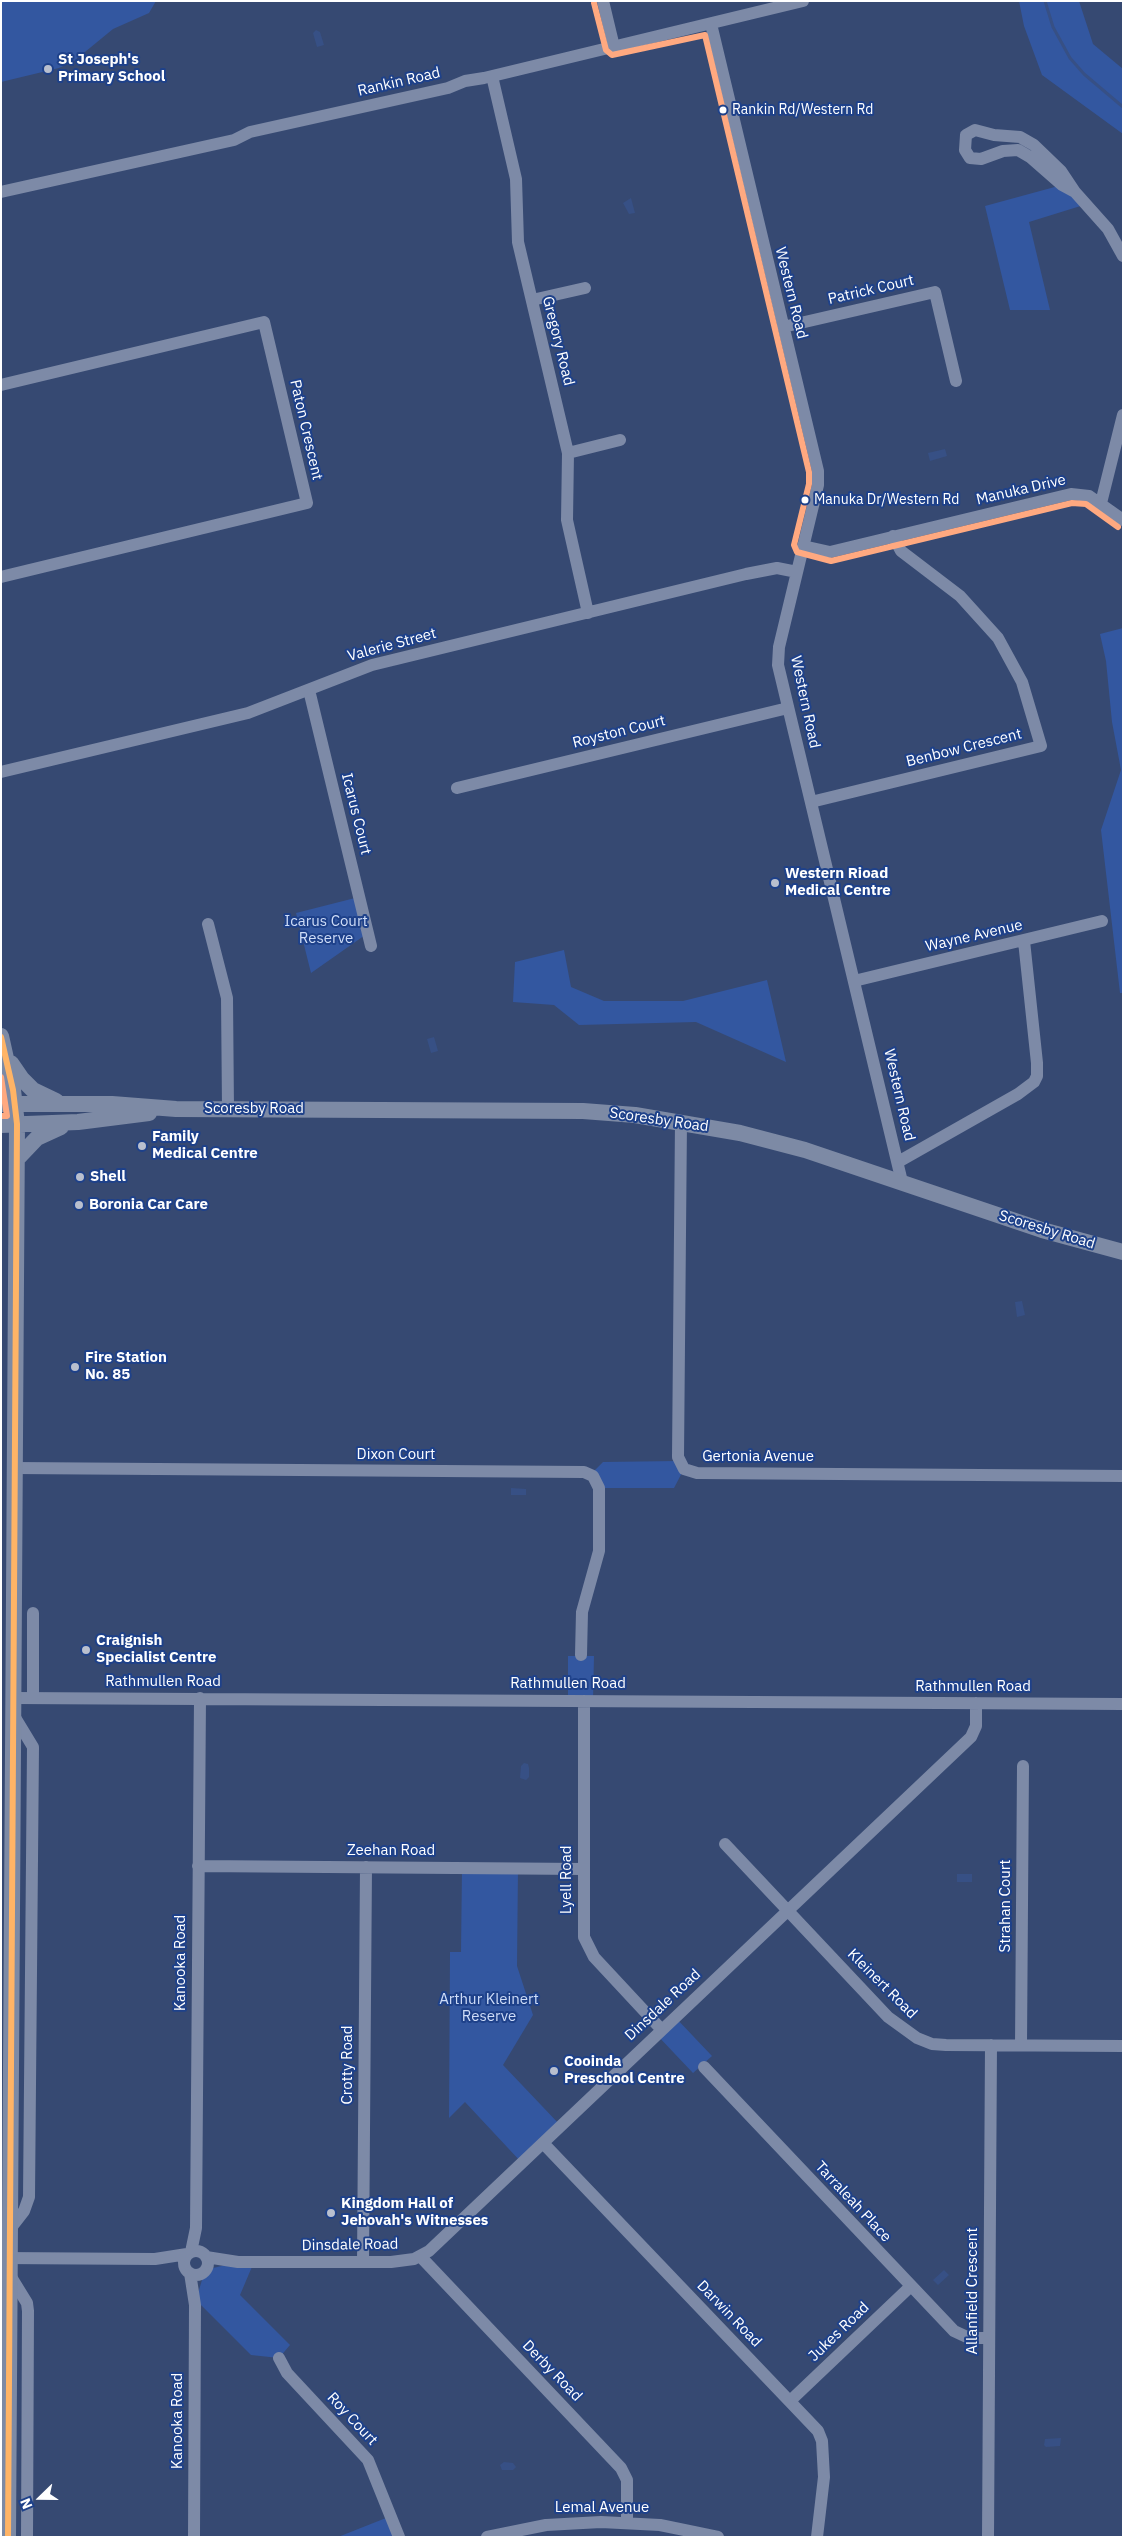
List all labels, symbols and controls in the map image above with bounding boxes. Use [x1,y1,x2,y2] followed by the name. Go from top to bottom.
[58,51,165,86] place label: St Joseph's Primary School
[42,63,54,75] marker: St Joseph's Primary School
[356,64,442,100] street label: Rankin Road
[732,102,873,118] place label: Rankin Rd/Western Rd
[718,105,728,115] marker: Rankin Rd/Western Rd
[771,245,811,341] street label: Western Road
[826,271,916,309] street label: Patrick Court
[538,294,578,388] street label: Gregory Road
[286,378,326,482] street label: Paton Crescent
[974,471,1068,509] street label: Manuka Drive
[814,492,959,508] place label: Manuka Dr/Western Rd
[800,495,810,505] marker: Manuka Dr/Western Rd
[346,625,438,665] street label: Valerie Street
[786,654,824,750] street label: Western Road
[571,712,667,752] street label: Royston Court
[904,725,1024,771] street label: Benbow Crescent
[337,771,375,857] street label: Icarus Court
[785,865,891,900] place label: Western Rioad Medical Centre
[769,877,781,889] marker: Western Rioad Medical Centre
[284,913,368,948] park label: Icarus Court Reserve
[924,916,1024,956] street label: Wayne Avenue
[880,1047,918,1143] street label: Western Road
[204,1100,304,1118] street label: Scoresby Road
[608,1104,710,1136] street label: Scoresby Road
[152,1128,258,1163] place label: Family Medical Centre
[136,1140,148,1152] marker: Family Medical Centre
[90,1168,126,1186] place label: Shell
[74,1171,86,1183] marker: Shell
[89,1196,208,1214] place label: Boronia Car Care
[73,1199,85,1211] marker: Boronia Car Care
[997,1207,1097,1253] street label: Scoresby Road
[85,1349,167,1384] place label: Fire Station No. 85
[69,1361,81,1373] marker: Fire Station No. 85
[357,1446,435,1464] street label: Dixon Court
[702,1448,814,1466] street label: Gertonia Avenue
[96,1632,216,1667] place label: Craignish Specialist Centre
[80,1644,92,1656] marker: Craignish Specialist Centre
[105,1673,221,1691] street label: Rathmullen Road
[510,1675,626,1693] street label: Rathmullen Road
[915,1678,1031,1696] street label: Rathmullen Road
[347,1842,435,1860] street label: Zeehan Road
[558,1846,576,1914] street label: Lyell Road
[997,1859,1015,1953] street label: Strahan Court
[172,1915,190,2011] street label: Kanooka Road
[843,1945,921,2023] street label: Kleinert Road
[622,1965,704,2045] street label: Dinsdale Road
[439,1991,539,2026] park label: Arthur Kleinert Reserve
[339,2025,357,2105] street label: Crotty Road
[564,2053,685,2088] place label: Cooinda Preschool Centre
[548,2065,560,2077] marker: Cooinda Preschool Centre
[811,2158,895,2246] street label: Tarraleah Place
[341,2195,488,2230] place label: Kingdom Hall of Jehovah's Witnesses
[325,2207,337,2219] marker: Kingdom Hall of Jehovah's Witnesses
[964,2227,982,2355] street label: Allanfield Crescent
[302,2235,398,2255] street label: Dinsdale Road
[693,2277,765,2351] street label: Darwin Road
[805,2299,873,2365] street label: Jukes Road
[518,2337,586,2405] street label: Derby Road
[169,2373,187,2469] street label: Kanooka Road
[323,2389,381,2449] street label: Roy Court
[15,2473,65,2523] north arrow
[16,2496,36,2512] text: N
[555,2499,649,2517] street label: Lemal Avenue

